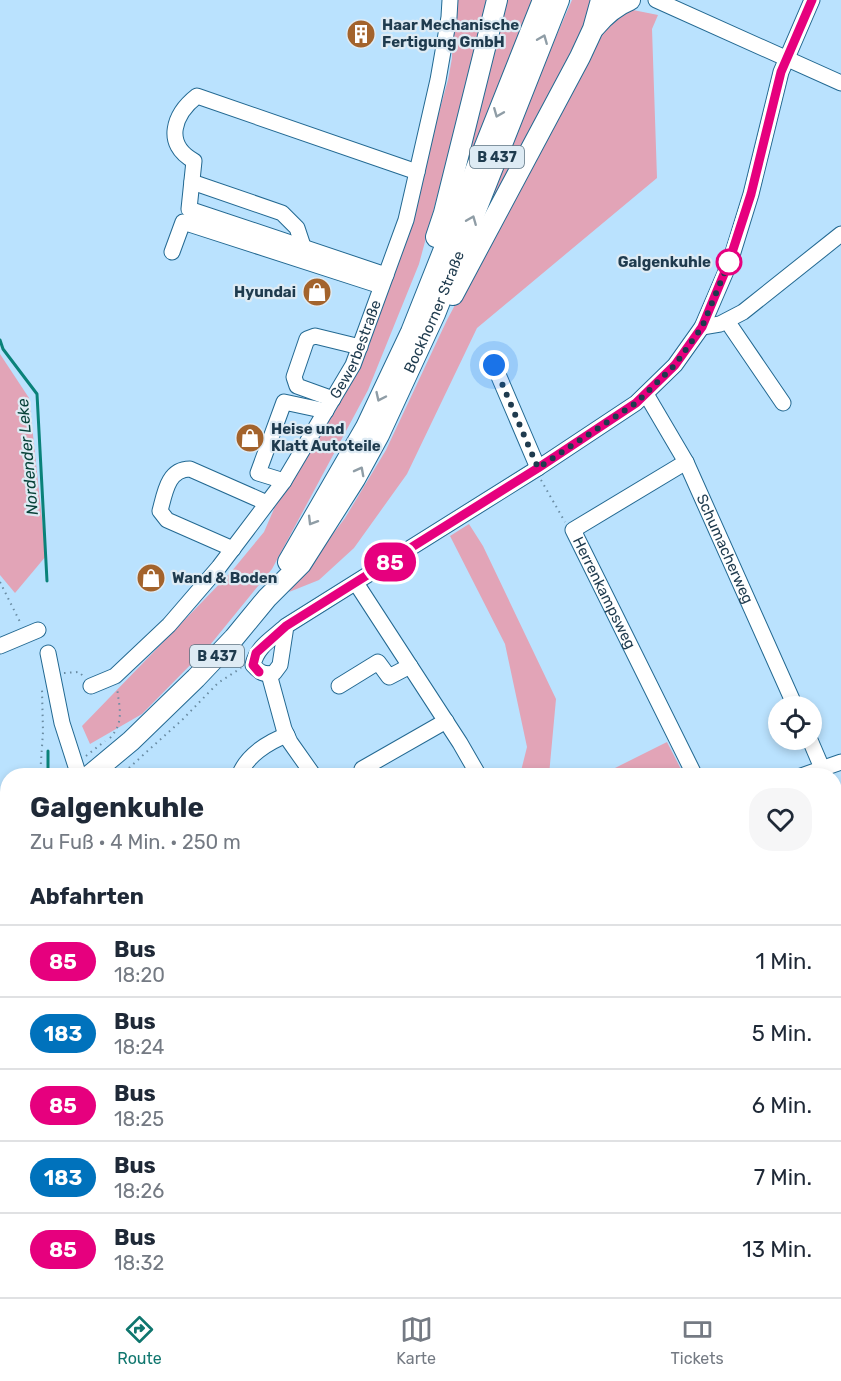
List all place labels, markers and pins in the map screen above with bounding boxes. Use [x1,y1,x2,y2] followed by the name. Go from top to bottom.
[382,16,519,51] place label: Haar Mechanische Fertigung GmbH
[345,18,377,50] building icon: Haar Mechanische Fertigung GmbH
[716,249,742,275] marker: Galgenkuhle
[618,253,711,271] place label: Galgenkuhle
[301,276,333,308] shop icon: Hyundai
[234,283,296,301] place label: Hyundai
[271,420,381,455] place label: Heise und Klatt Autoteile
[234,422,266,454] shop icon: Heise und Klatt Autoteile
[135,562,167,594] shop icon: Wand & Boden
[172,569,277,587] place label: Wand & Boden

